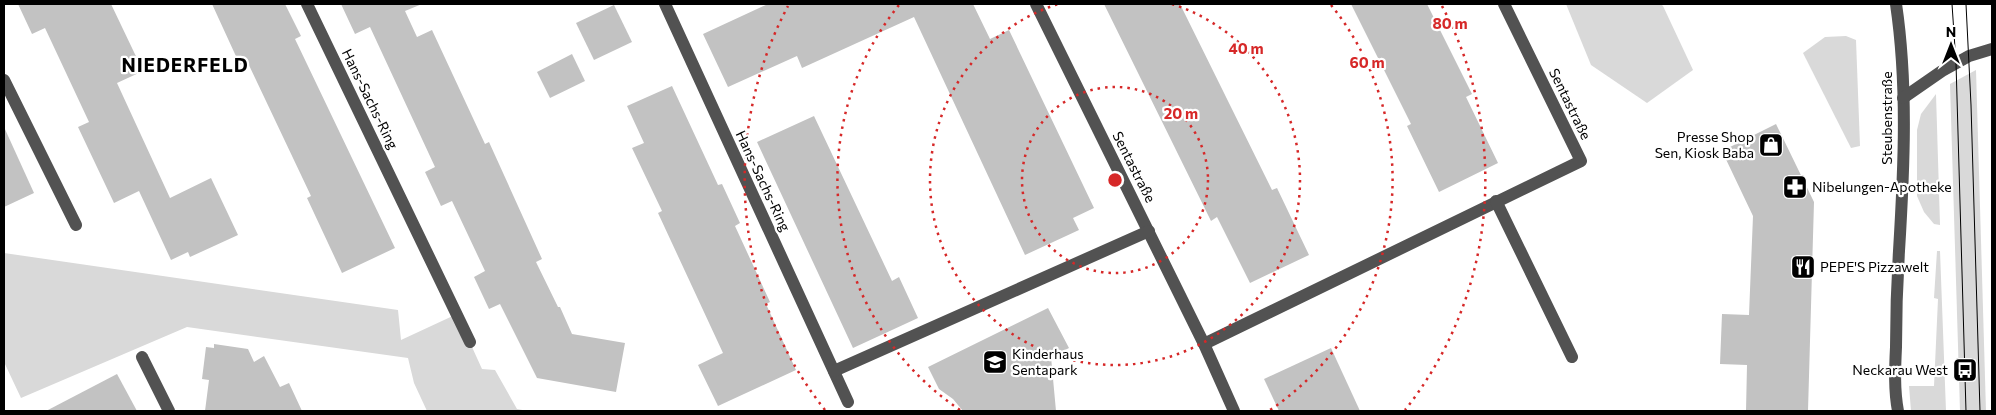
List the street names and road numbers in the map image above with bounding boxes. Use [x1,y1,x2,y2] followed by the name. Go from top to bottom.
[339,46,402,152] street label: Hans-Sachs-Ring
[1546,65,1595,142] street label: Sentastraße
[1878,71,1895,165] street label: Steubenstraße
[733,128,794,234] street label: Hans-Sachs-Ring
[1109,128,1160,205] street label: Sentastraße

